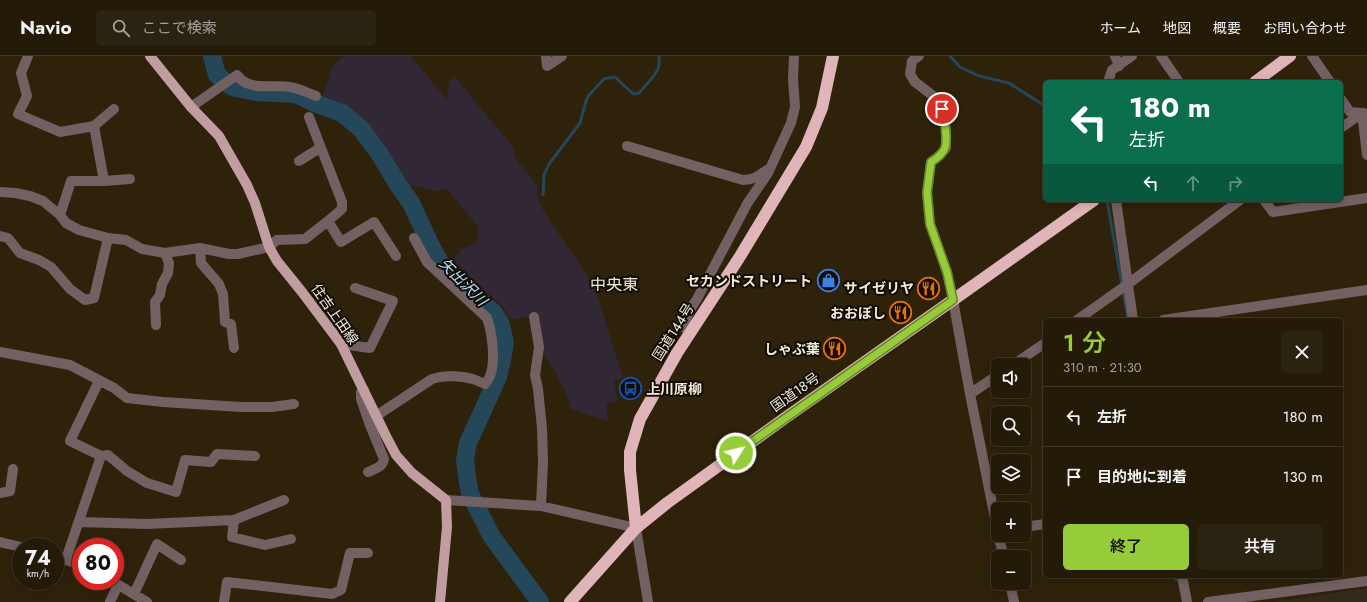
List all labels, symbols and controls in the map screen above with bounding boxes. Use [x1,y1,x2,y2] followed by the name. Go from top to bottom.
[96,10,376,46] search box
[20,14,72,41] text: Navio
[110,17,132,39] icon: search
[142,17,217,39] text: ここで検索
[1099,18,1141,38] text: ホーム
[1163,18,1191,38] text: 地図
[1213,18,1241,38] text: 概要
[1263,18,1347,38] text: お問い合わせ
[1129,87,1211,128] text: 180 m
[925,92,959,126] pin
[1063,96,1115,148] icon: left
[931,98,953,120] icon: arrive
[1129,127,1165,153] text: 左折
[1140,172,1162,194] icon: left
[1182,172,1204,194] icon: ahead
[1224,172,1246,194] icon: right
[434,253,493,312] water label: 矢出沢川
[815,268,841,294] shop icon: セカンドストリート
[686,271,812,291] place label: セカンドストリート
[590,273,638,296] district label: 中央東
[916,275,942,301] restaurant icon: サイゼリヤ
[844,278,914,298] place label: サイゼリヤ
[307,280,363,348] street label: 住吉上田線
[647,299,699,365] street label: 国道144号
[888,300,914,326] restaurant icon: おおぼし
[830,303,886,323] place label: おおぼし
[1063,325,1106,360] text: 1 分
[1281,331,1323,373] button: close
[822,336,848,362] restaurant icon: しゃぶ葉
[764,339,820,359] place label: しゃぶ葉
[991,358,1031,590] map controls
[991,358,1031,398] button: sound
[1063,358,1142,377] text: 310 m · 21:30
[766,368,824,416] street label: 国道18号
[617,376,643,402] bus stop icon: 上川原柳
[646,379,702,399] place label: 上川原柳
[991,406,1031,446] button: search
[1063,406,1085,428] icon: left
[1097,406,1127,428] text: 左折
[1283,406,1323,428] text: 180 m
[715,432,757,474] position arrow
[991,454,1031,494] button: layers
[1063,466,1085,488] icon: arrive
[1097,466,1187,488] text: 目的地に到着
[1283,466,1323,488] text: 130 m
[991,502,1031,542] button: +
[1063,524,1189,570] button: 終了
[1197,524,1323,570] button: 共有
[72,538,124,590] speed limit sign: 80
[25,544,51,573] text: 74
[991,550,1031,590] button: −
[27,566,49,581] text: km/h

